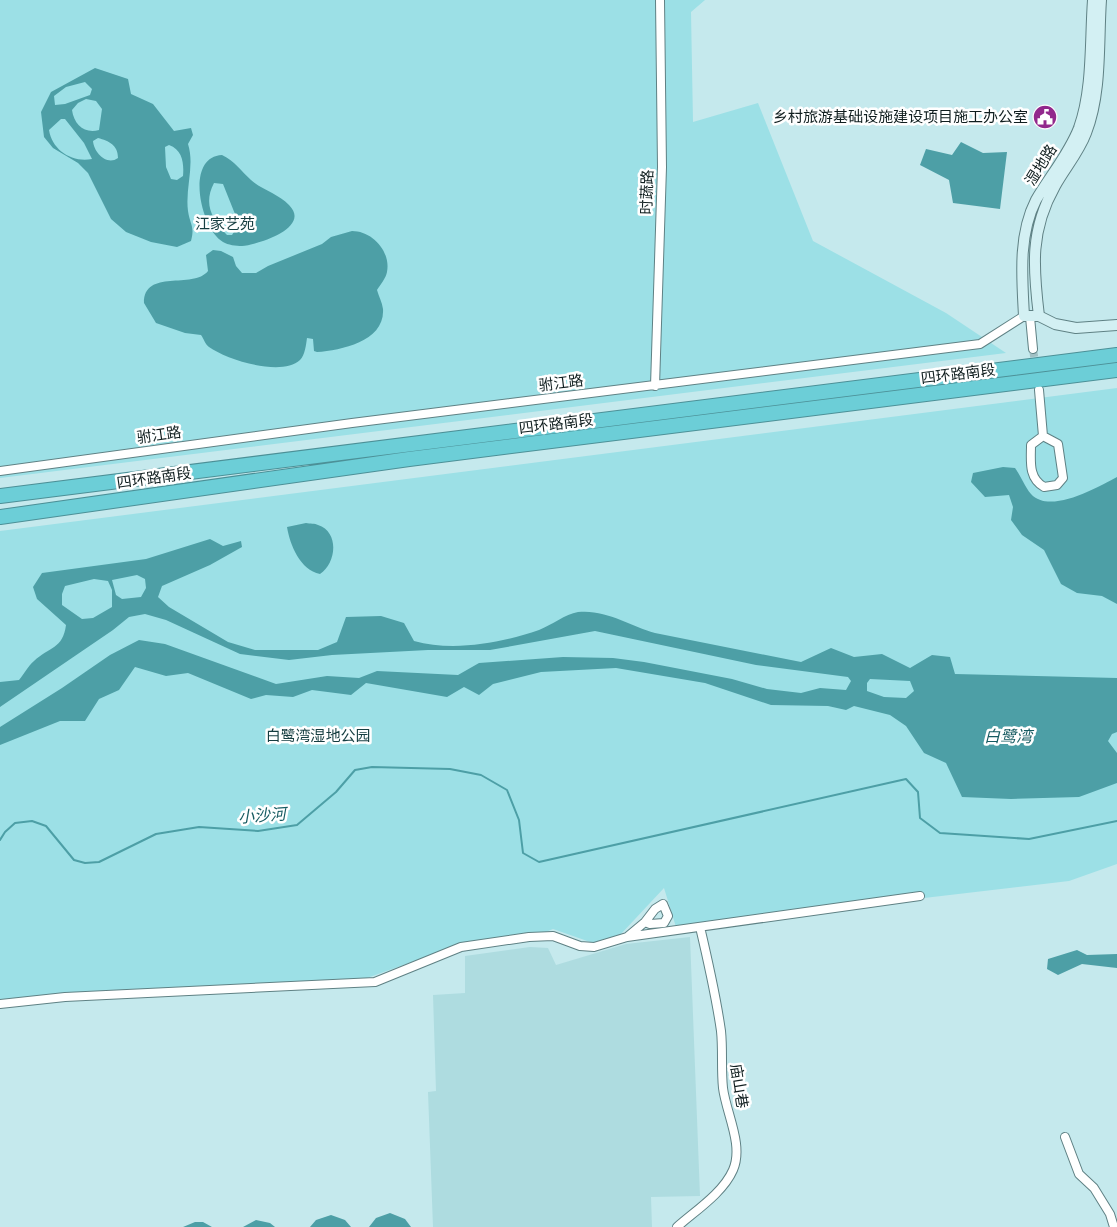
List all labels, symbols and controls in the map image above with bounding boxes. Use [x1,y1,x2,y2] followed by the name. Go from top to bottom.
[1032,104,1058,130] public building icon: 乡村旅游基础设施建设项目施工办公室
[773,107,1028,127] place label: 乡村旅游基础设施建设项目施工办公室
[1021,141,1061,189] street label: 湿地路
[636,169,658,215] street label: 时蔬路
[195,214,255,234] park label: 江家艺苑
[920,360,996,388] street label: 四环路南段
[537,370,585,396] street label: 驸江路
[518,410,594,438] street label: 四环路南段
[135,422,183,448] street label: 驸江路
[115,463,193,493] street label: 四环路南段
[265,726,371,746] park label: 白鹭湾湿地公园
[984,726,1035,748] water label: 白鹭湾
[237,803,290,829] water label: 小沙河
[726,1062,752,1110] street label: 庙山巷

